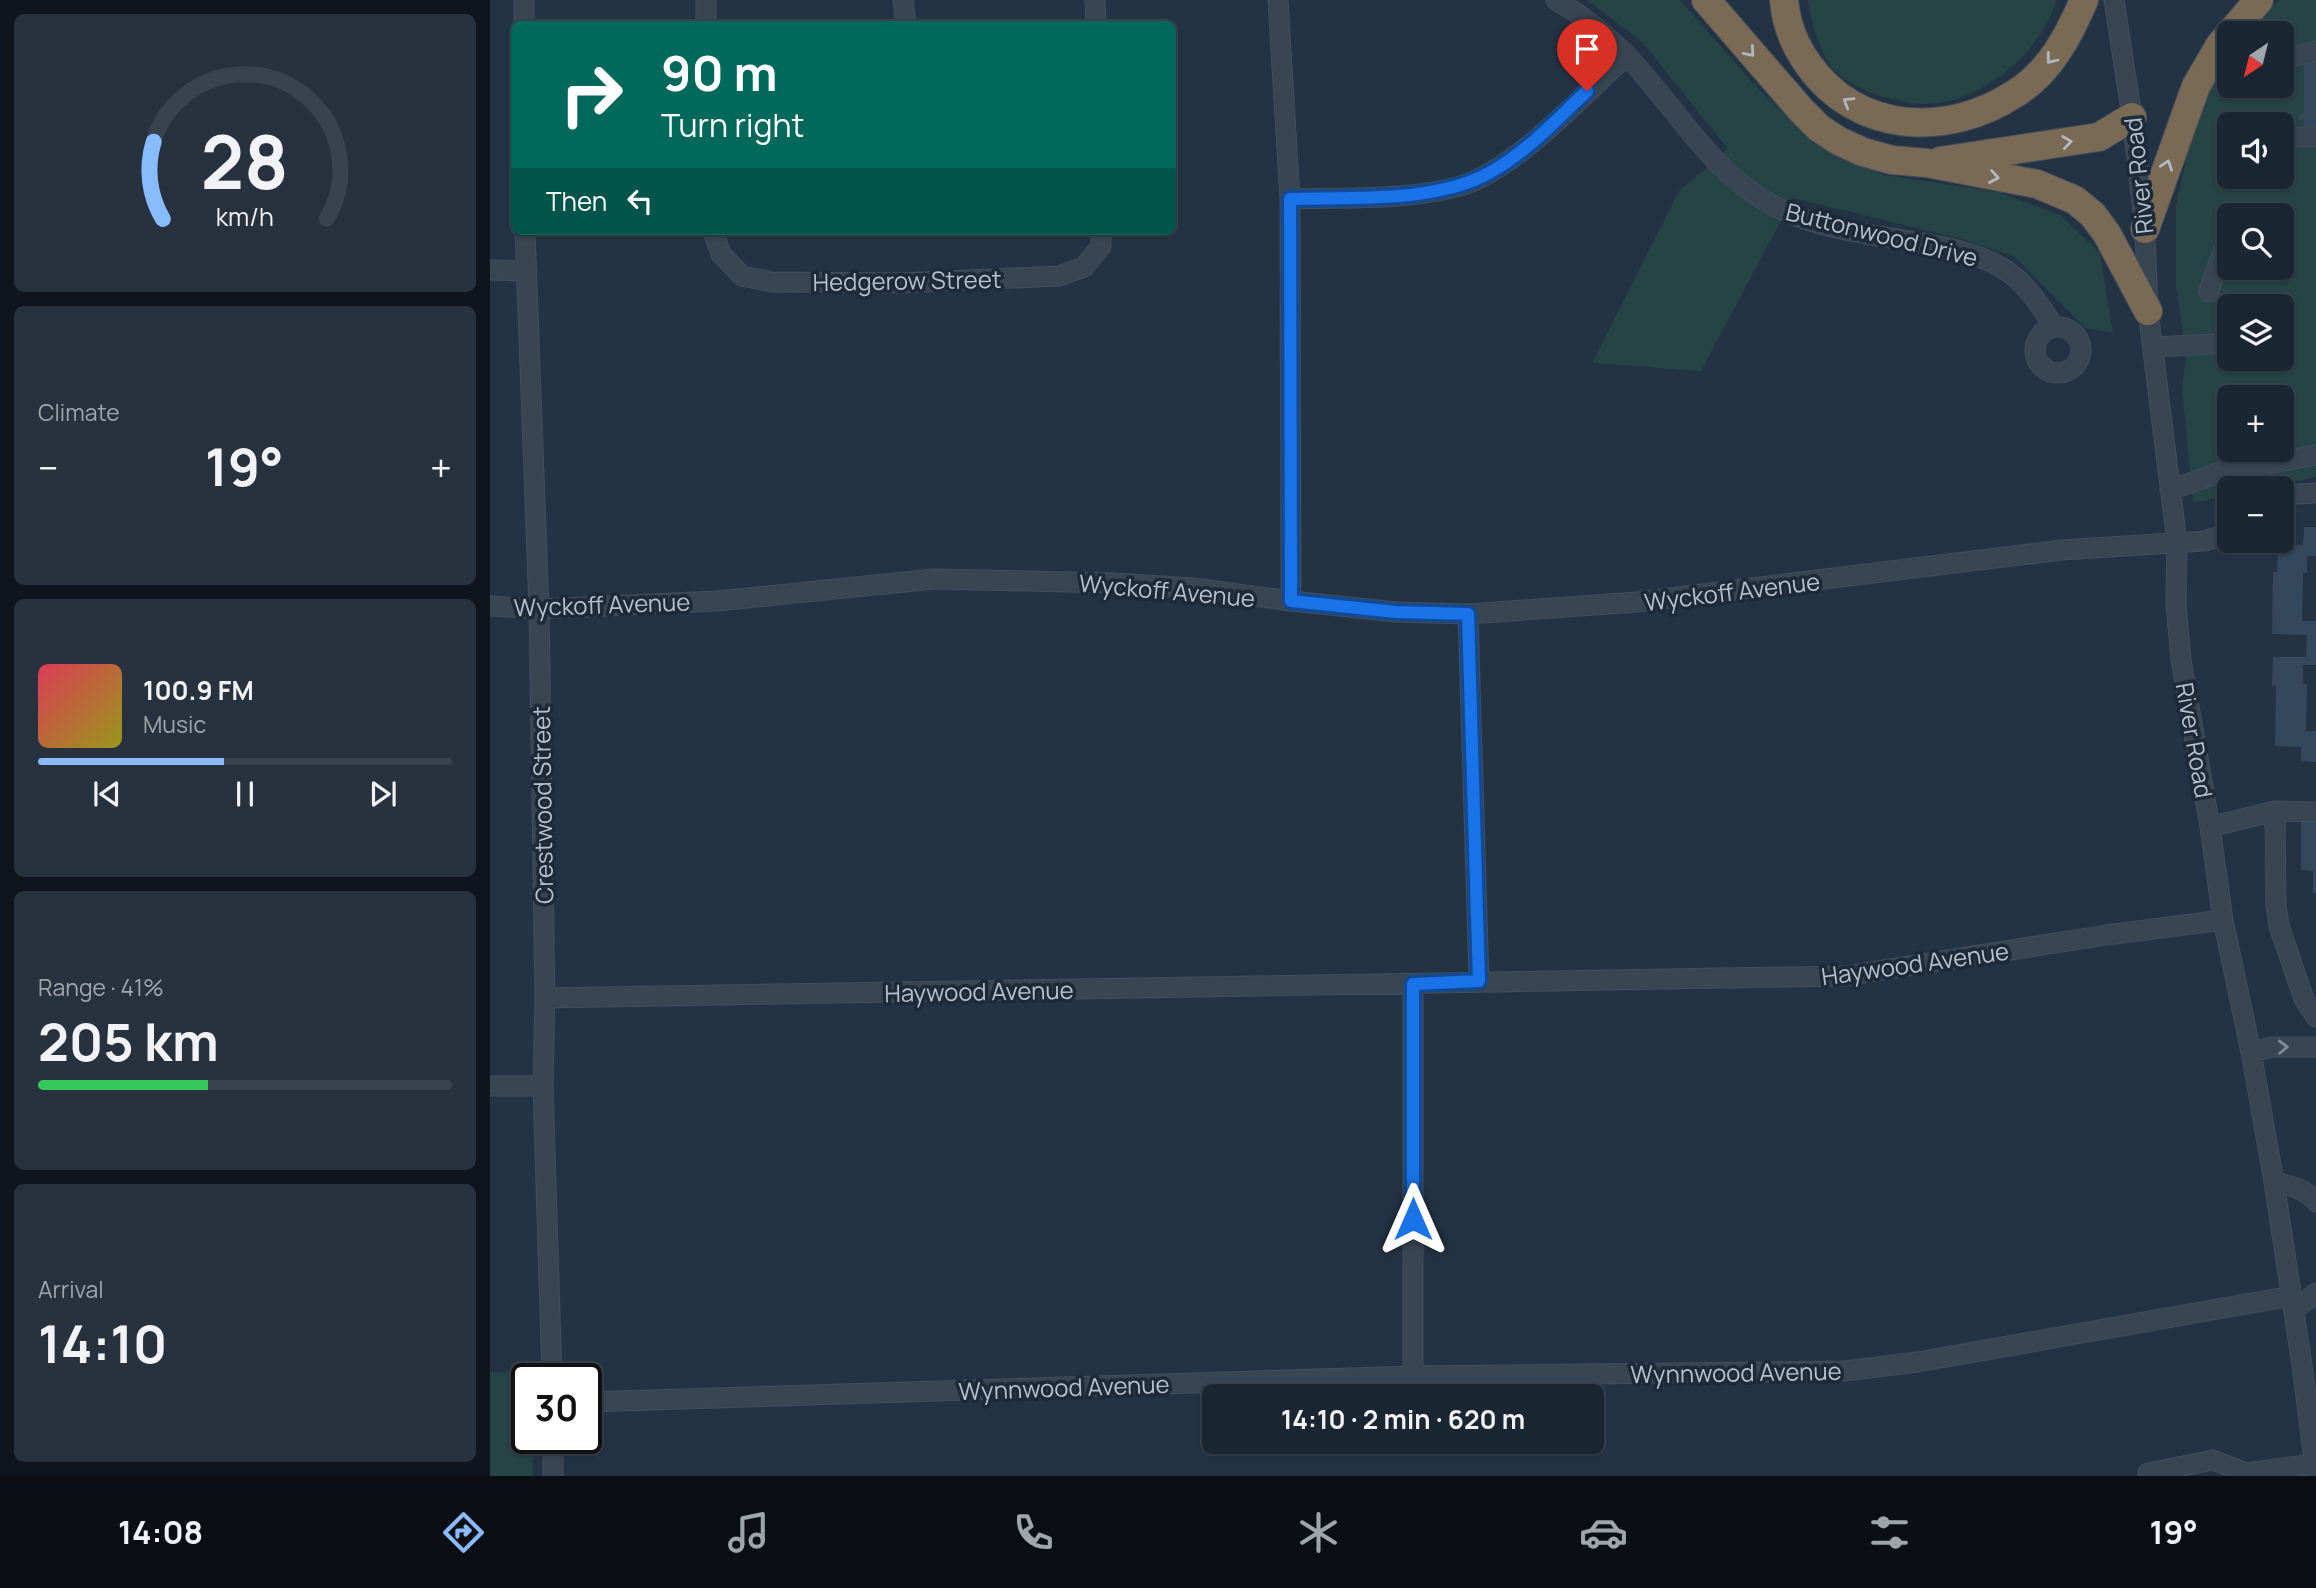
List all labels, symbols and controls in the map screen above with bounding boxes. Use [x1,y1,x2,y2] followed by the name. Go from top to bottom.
[1557,19,1617,91] pin
[2217,21,2294,98] north arrow
[2217,21,2294,553] map controls
[1568,30,1606,68] icon: arrive
[661,39,778,106] text: 90 m
[1742,44,1754,57] one-way arrow
[546,49,637,140] icon: right
[2047,52,2060,64] one-way arrow
[1842,98,1855,111] one-way arrow
[661,103,804,147] text: Turn right
[201,112,289,212] text: 28
[2217,112,2294,189] button: sound
[2115,116,2161,236] street label: River Road
[2062,135,2073,150] one-way arrow
[2159,159,2173,171] one-way arrow
[1988,169,2000,184] one-way arrow
[621,182,659,220] icon: left
[546,183,607,219] text: Then
[1783,194,1981,274] street label: Buttonwood Drive
[216,199,274,234] text: km/h
[2217,203,2294,280] button: search
[812,262,1002,298] street label: Hedgerow Street
[2217,294,2294,371] button: layers
[2217,385,2294,462] button: +
[38,396,120,428] text: Climate
[205,431,284,502] text: 19°
[38,441,59,493] text: −
[430,441,452,493] text: +
[2217,476,2294,553] button: −
[1642,564,1822,618] street label: Wyckoff Avenue
[1078,566,1256,614] street label: Wyckoff Avenue
[513,584,691,624] street label: Wyckoff Avenue
[143,672,254,708] text: 100.9 FM
[2169,680,2221,800] street label: River Road
[524,706,560,904] street label: Crestwood Street
[143,708,206,740] text: Music
[88,775,126,813] icon: previous
[226,775,264,813] icon: pause
[364,775,402,813] icon: next
[1819,933,2011,993] street label: Haywood Avenue
[38,971,164,1003] text: Range · 41%
[884,973,1074,1009] street label: Haywood Avenue
[38,1006,219,1077] text: 205 km
[2278,1040,2289,1055] one-way arrow
[1376,1182,1450,1256] position arrow
[38,1273,104,1305] text: Arrival
[38,1308,167,1379] text: 14:10
[1630,1354,1842,1390] street label: Wynnwood Avenue
[511,1363,602,1454] speed limit sign: 30
[958,1367,1170,1407] street label: Wynnwood Avenue
[1281,1401,1525,1437] text: 14:10 · 2 min · 620 m
[439,1508,488,1557] icon: directions
[724,1508,773,1557] icon: music
[1009,1508,1058,1557] icon: phone
[1294,1508,1343,1557] icon: climate
[1579,1508,1628,1557] icon: car
[1865,1508,1914,1557] icon: filters
[118,1510,203,1554] text: 14:08
[2150,1510,2198,1554] text: 19°

